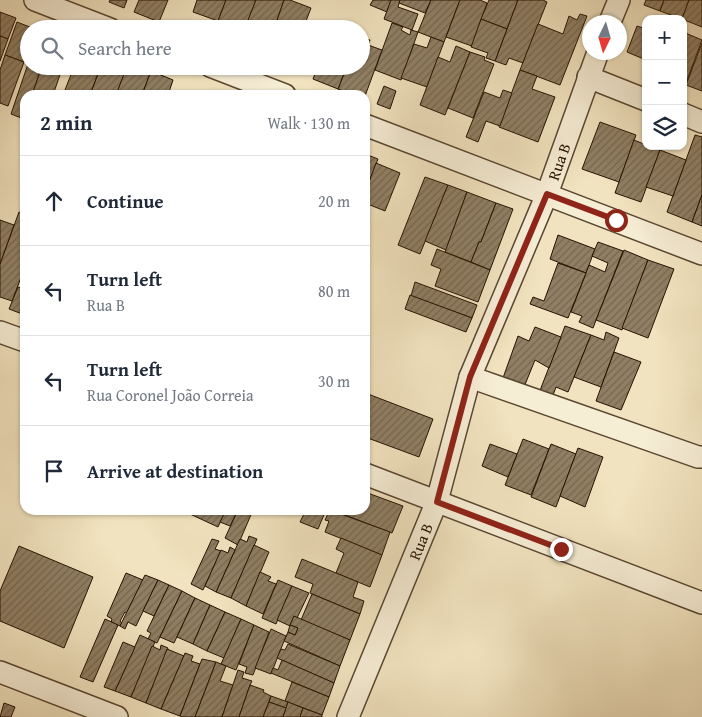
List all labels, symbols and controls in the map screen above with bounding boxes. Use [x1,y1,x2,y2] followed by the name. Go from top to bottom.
[582,15,627,60] north arrow
[642,15,687,150] map controls
[642,15,687,60] button: +
[20,20,370,75] search box
[38,34,66,62] icon: search
[78,34,172,62] text: Search here
[642,60,687,105] button: −
[642,105,687,150] button: layers
[40,107,92,138] text: 2 min
[267,111,350,135] text: Walk · 130 m
[541,140,576,183] street label: Rua B
[40,187,68,215] icon: ahead
[87,187,164,215] text: Continue
[318,189,350,213] text: 20 m
[605,209,628,232] route start
[87,265,162,293] text: Turn left
[40,277,68,305] icon: left
[318,279,350,303] text: 80 m
[87,293,125,317] text: Rua B
[87,355,162,383] text: Turn left
[40,367,68,395] icon: left
[318,369,350,393] text: 30 m
[87,383,254,407] text: Rua Coronel João Correia
[40,457,68,485] icon: arrive
[87,457,263,485] text: Arrive at destination
[402,519,439,563] street label: Rua B
[550,538,573,561] route end

